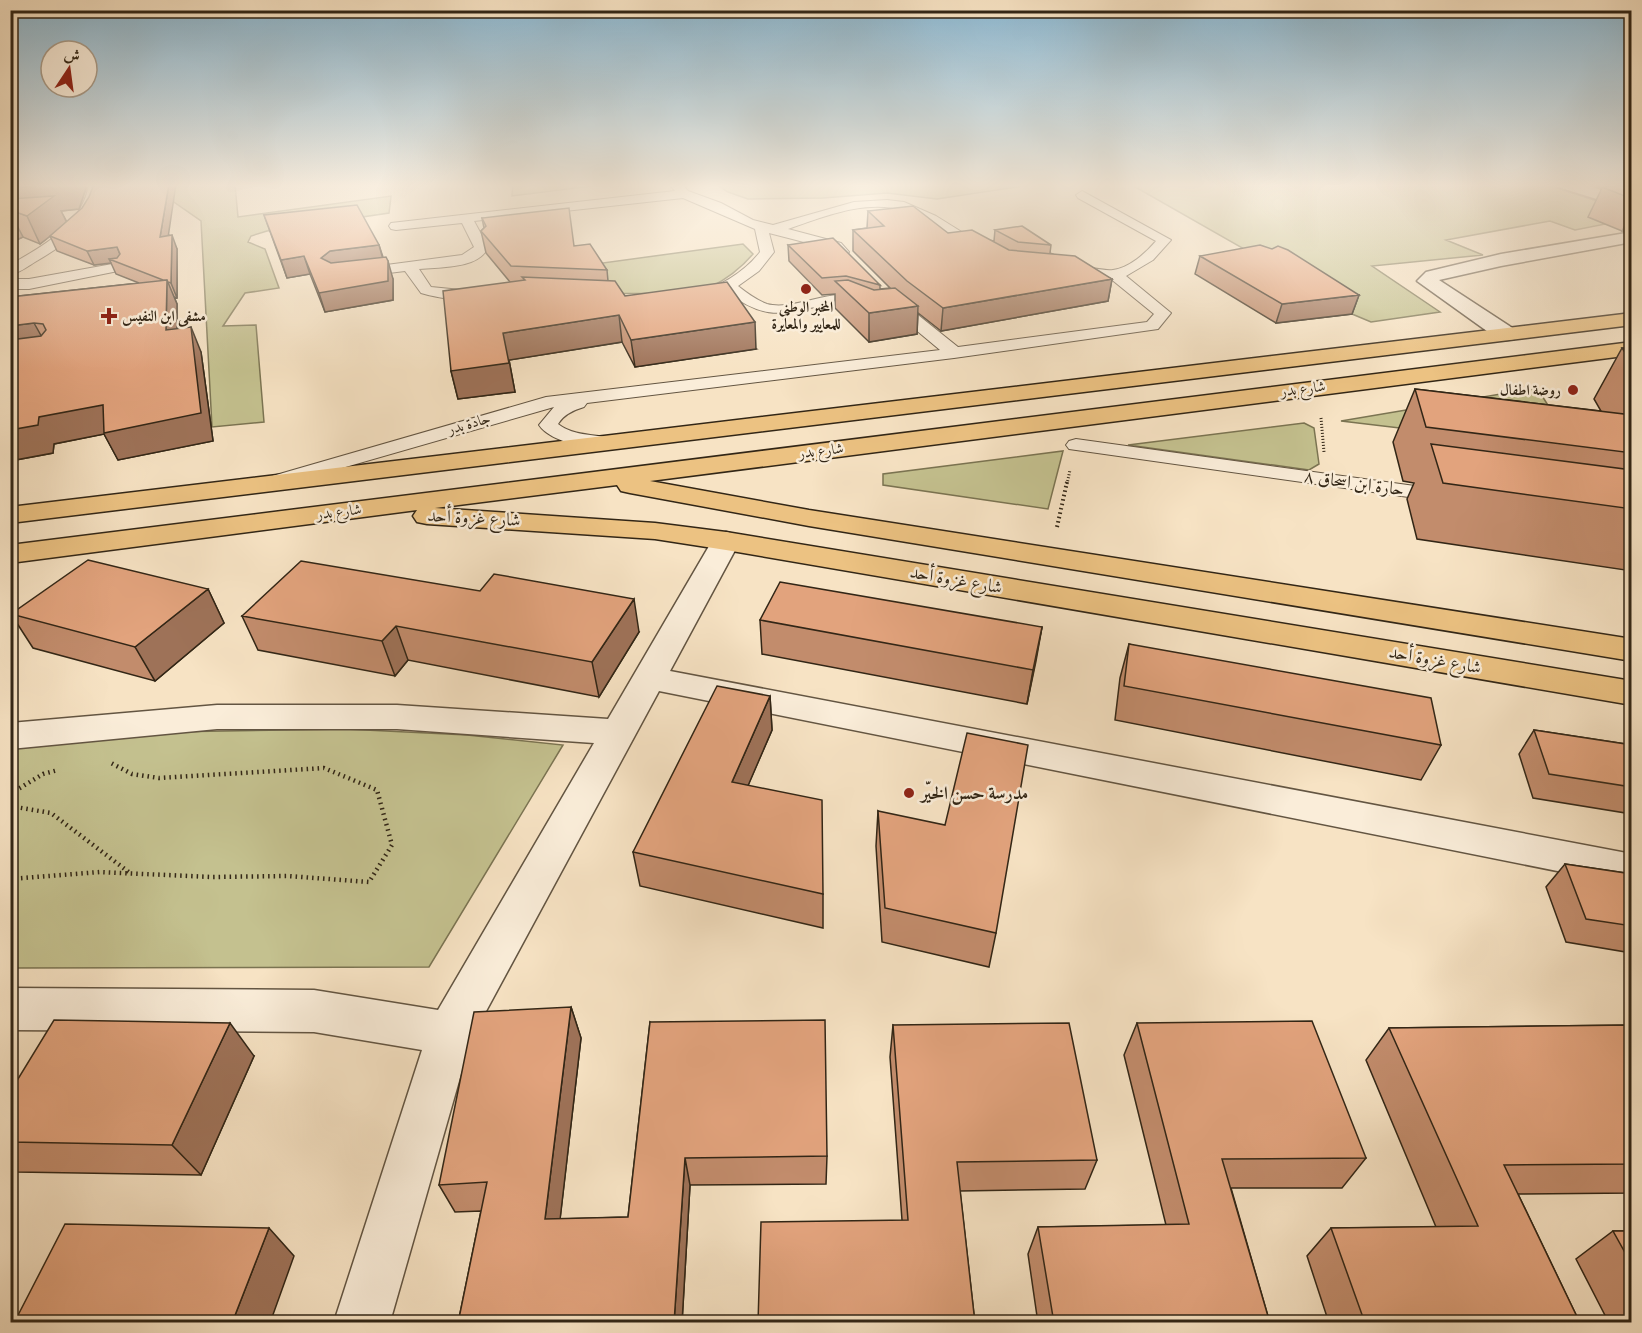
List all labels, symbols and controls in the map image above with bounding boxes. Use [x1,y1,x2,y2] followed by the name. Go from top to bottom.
[39,39,99,99] north arrow
[62,44,82,67] text: ش
[799,282,813,296] marker: المخبر الوطني للمعايير والمعايرة
[772,298,840,334] place label: المخبر الوطني للمعايير والمعايرة
[100,307,118,325] marker: مشفى ابن النفيس
[122,307,206,327] place label: مشفى ابن النفيس
[1278,377,1327,404] street label: شارع بدر
[1500,381,1561,400] place label: روضة اطفال
[1566,383,1580,397] marker: روضة اطفال
[443,409,493,440] street label: جادة بدر
[796,439,845,466] street label: شارع بدر
[1302,465,1406,501] street label: حارة ابن اسحاق ٨
[314,500,363,527] street label: شارع بدر
[427,502,521,535] street label: شارع غزوة أحد
[908,559,1004,602] street label: شارع غزوة أحد
[1387,639,1483,682] street label: شارع غزوة أحد
[919,781,1028,805] place label: مدرسة حسن الخيّر
[902,786,916,800] marker: مدرسة حسن الخيّر

